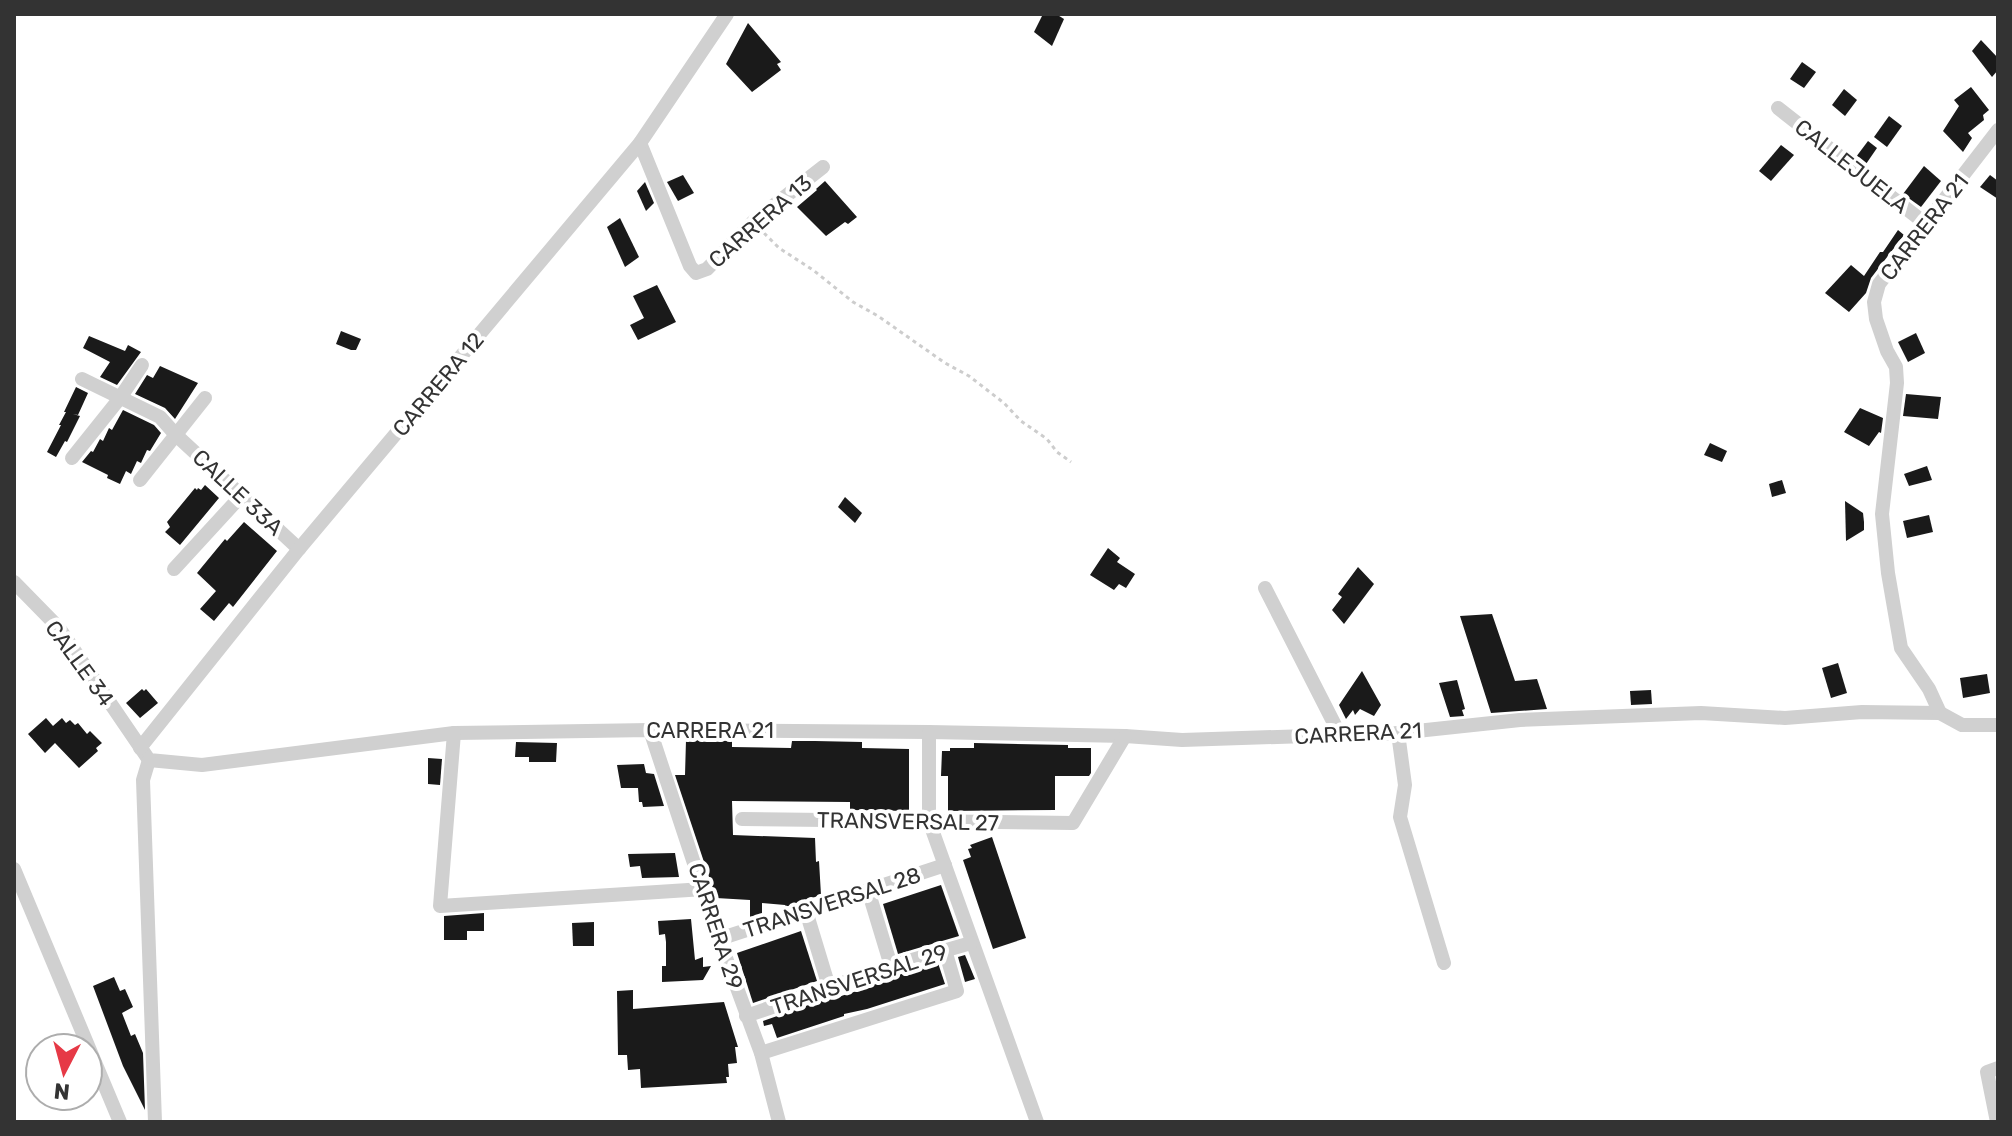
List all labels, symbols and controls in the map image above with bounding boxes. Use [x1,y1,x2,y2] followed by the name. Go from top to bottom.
[1789,114,1914,219] street label: CALLEJUELA
[703,169,817,274] street label: CARRERA 13
[1874,169,1974,286] street label: CARRERA 21
[387,327,490,442] street label: CARRERA 12
[187,444,289,541] street label: CALLE 33A
[39,615,120,712] street label: CALLE 34
[646,717,774,744] street label: CARRERA 21
[1294,717,1422,750] street label: CARRERA 21
[817,806,999,837] street label: TRANSVERSAL 27
[682,860,749,993] street label: CARRERA 29
[740,861,924,944] street label: TRANSVERSAL 28
[768,938,951,1021] street label: TRANSVERSAL 29
[24,1032,104,1112] north arrow
[53,1077,71,1106] text: N

